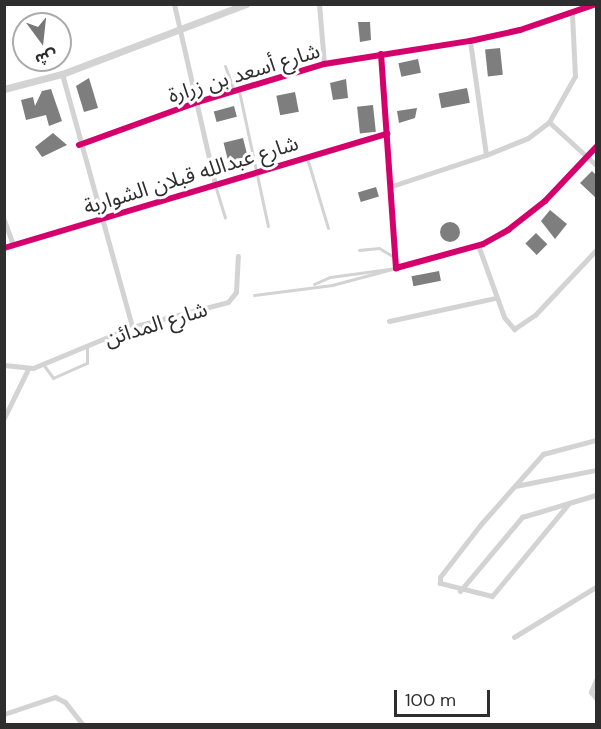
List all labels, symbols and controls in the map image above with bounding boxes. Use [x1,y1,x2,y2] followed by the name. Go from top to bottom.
[12,12,72,72] north arrow
[165,38,323,108] street label: شارع أسعد بن زرارة
[33,45,60,71] text: ش
[81,130,301,220] street label: شارع عبدالله قبلان الشواربة
[102,296,210,352] street label: شارع المدائن
[397,678,493,716] scale bar
[405,688,456,712] text: 100 m

